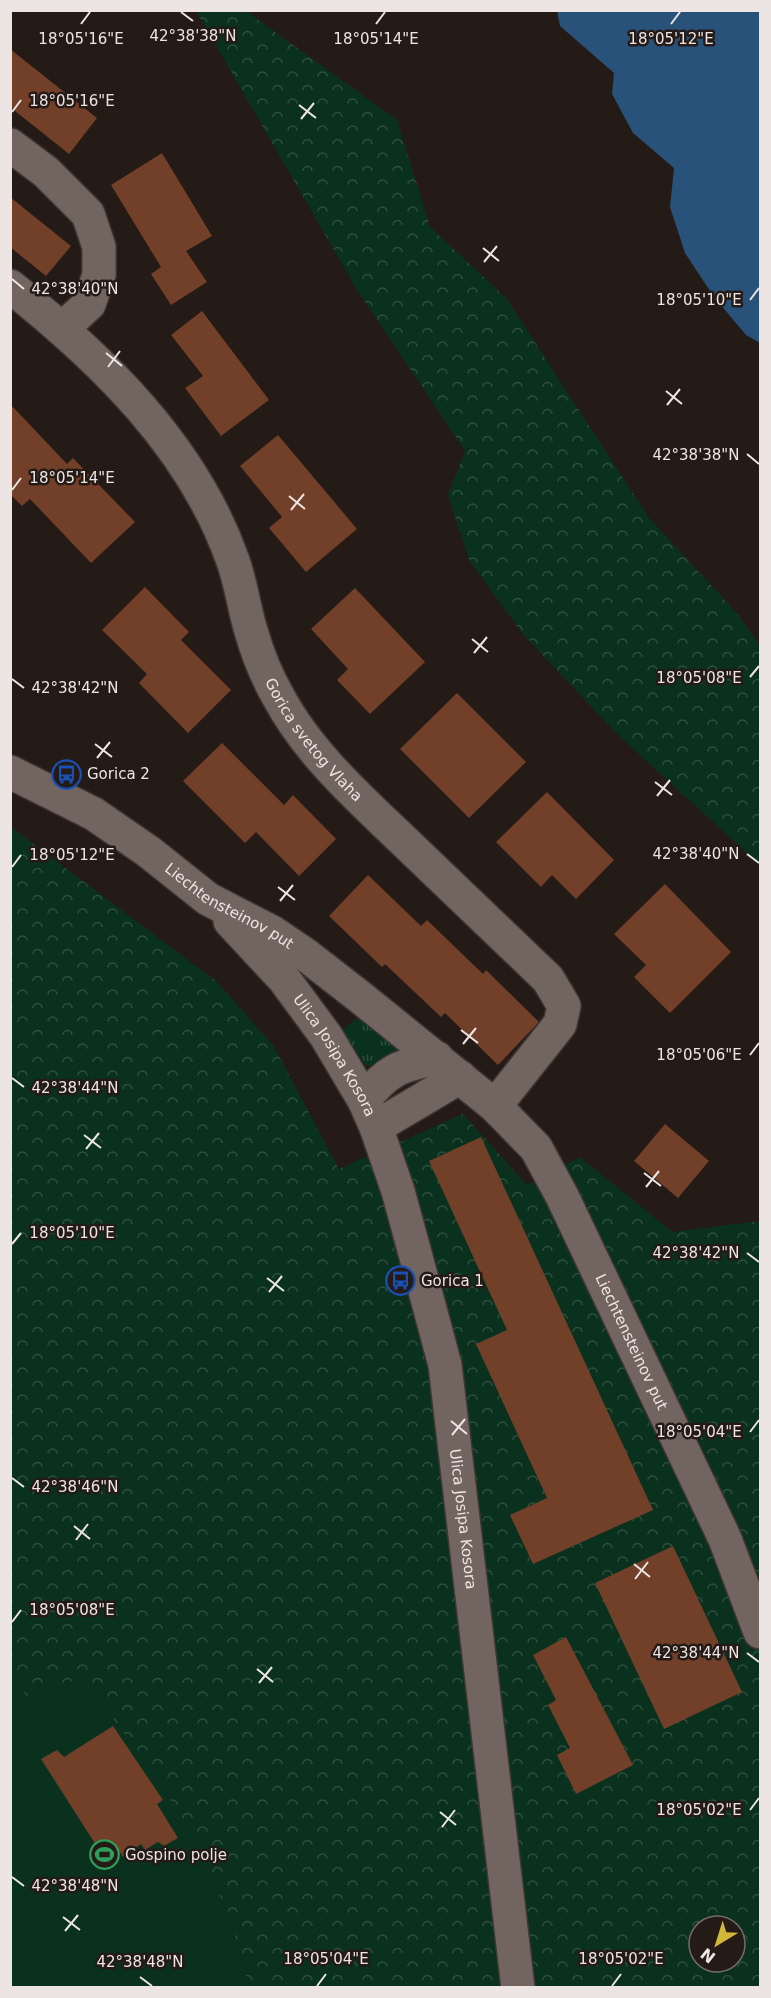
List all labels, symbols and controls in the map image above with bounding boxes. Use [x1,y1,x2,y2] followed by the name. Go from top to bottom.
[149,27,237,45] text: 42°38'38"N
[38,30,124,48] text: 18°05'16"E
[333,30,419,48] text: 18°05'14"E
[628,30,714,48] text: 18°05'12"E
[29,92,115,110] text: 18°05'16"E
[31,280,119,298] text: 42°38'40"N
[656,291,742,309] text: 18°05'10"E
[652,446,740,464] text: 42°38'38"N
[29,469,115,487] text: 18°05'14"E
[656,669,742,687] text: 18°05'08"E
[261,675,366,805] street label: Gorica svetog Vlaha
[31,679,119,697] text: 42°38'42"N
[50,758,82,790] bus stop icon: Gorica 2
[87,765,150,783] place label: Gorica 2
[652,845,740,863] text: 42°38'40"N
[29,846,115,864] text: 18°05'12"E
[161,859,297,953] street label: Liechtensteinov put
[289,991,379,1119] street label: Ulica Josipa Kosora
[656,1046,742,1064] text: 18°05'06"E
[31,1079,119,1097] text: 42°38'44"N
[29,1224,115,1242] text: 18°05'10"E
[652,1244,740,1262] text: 42°38'42"N
[384,1265,416,1297] bus stop icon: Gorica 1
[591,1271,671,1413] street label: Liechtensteinov put
[421,1272,484,1290] place label: Gorica 1
[656,1423,742,1441] text: 18°05'04"E
[446,1448,480,1590] street label: Ulica Josipa Kosora
[31,1478,119,1496] text: 42°38'46"N
[29,1601,115,1619] text: 18°05'08"E
[652,1644,740,1662] text: 42°38'44"N
[656,1801,742,1819] text: 18°05'02"E
[88,1839,120,1871] sports icon: Gospino polje
[125,1846,227,1864] place label: Gospino polje
[31,1877,119,1895] text: 42°38'48"N
[687,1914,747,1974] north arrow
[697,1944,719,1967] text: N
[283,1950,369,1968] text: 18°05'04"E
[578,1950,664,1968] text: 18°05'02"E
[96,1953,184,1971] text: 42°38'48"N

